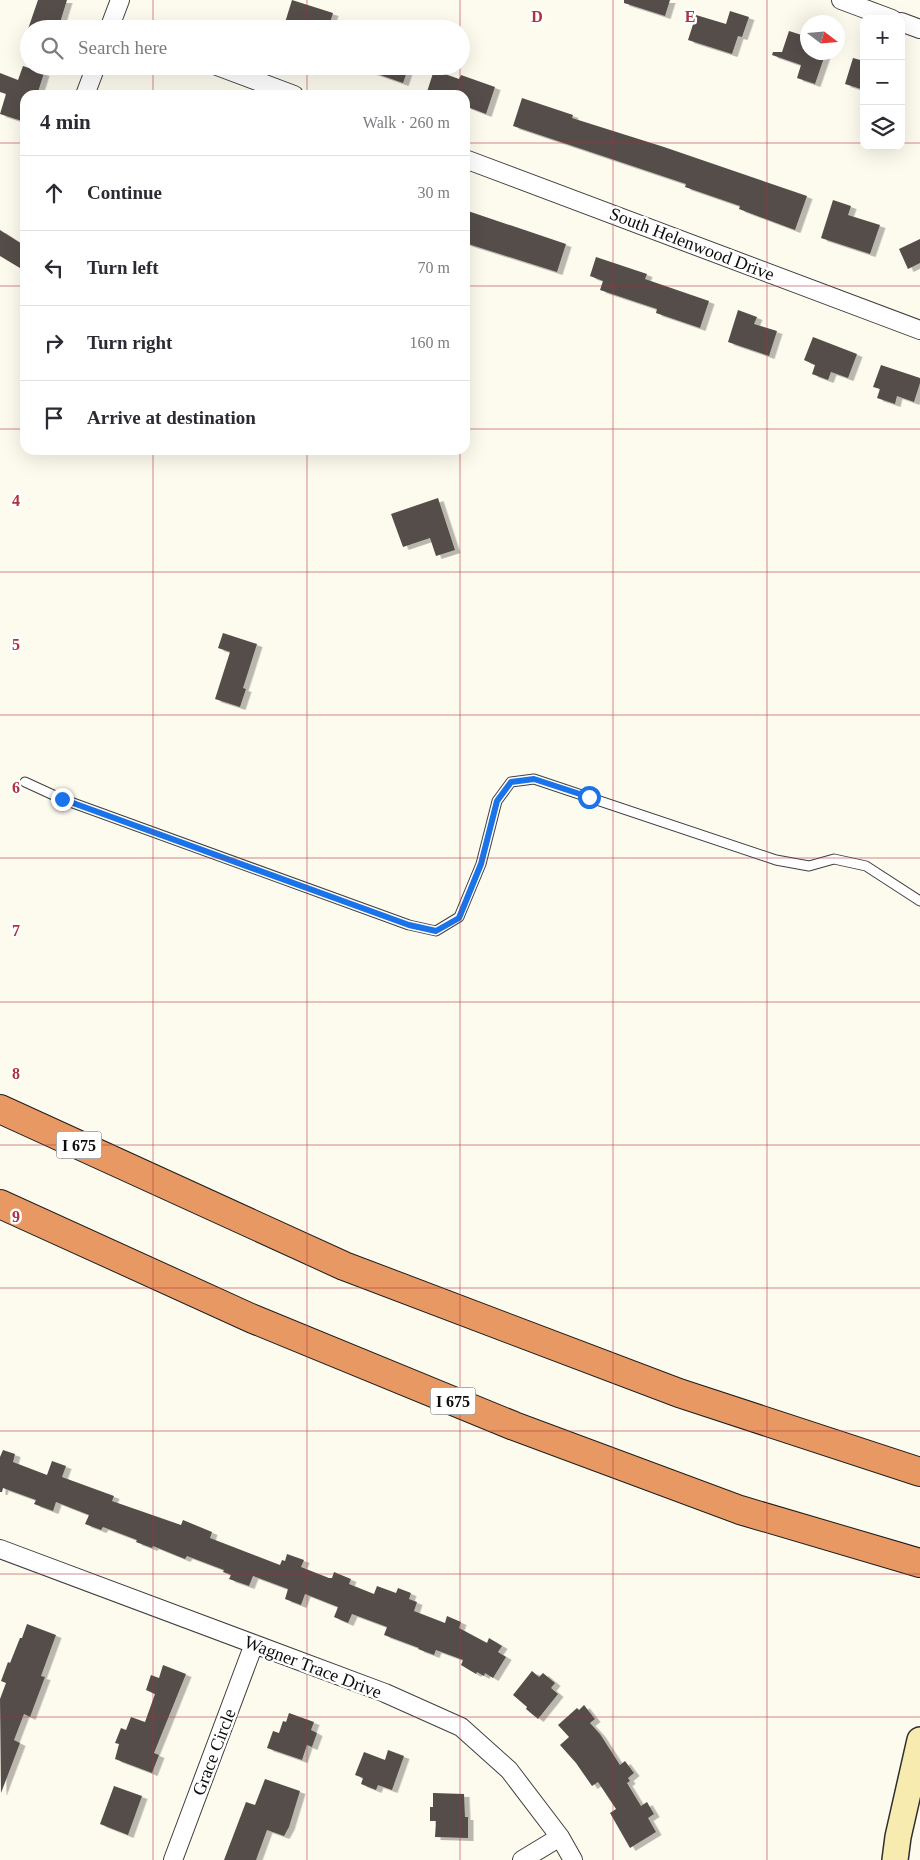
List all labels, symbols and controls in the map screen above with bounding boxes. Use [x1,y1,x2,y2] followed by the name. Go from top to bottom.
[531,8,543,25] text: D
[685,8,695,25] text: E
[800,15,845,60] north arrow
[860,15,905,150] map controls
[860,15,905,60] button: +
[20,20,470,75] search box
[38,34,66,62] icon: search
[78,37,167,58] text: Search here
[860,60,905,105] button: −
[860,105,905,150] button: layers
[40,110,91,134] text: 4 min
[363,114,450,131] text: Walk · 260 m
[40,179,68,207] icon: ahead
[87,182,162,203] text: Continue
[418,184,450,201] text: 30 m
[607,203,777,285] street label: South Helenwood Drive
[40,254,68,282] icon: left
[87,257,159,278] text: Turn left
[418,259,450,276] text: 70 m
[40,329,68,357] icon: right
[87,332,172,353] text: Turn right
[410,334,450,351] text: 160 m
[40,404,68,432] icon: arrive
[87,407,256,428] text: Arrive at destination
[12,492,20,509] text: 4
[12,636,20,653] text: 5
[12,779,20,796] text: 6
[578,786,601,809] route start
[51,788,74,811] route end
[12,922,20,939] text: 7
[12,1065,20,1082] text: 8
[56,1132,102,1158] road number: I 675
[12,1208,20,1225] text: 9
[430,1388,476,1414] road number: I 675
[241,1632,385,1702] street label: Wagner Trace Drive
[188,1706,240,1798] street label: Grace Circle

